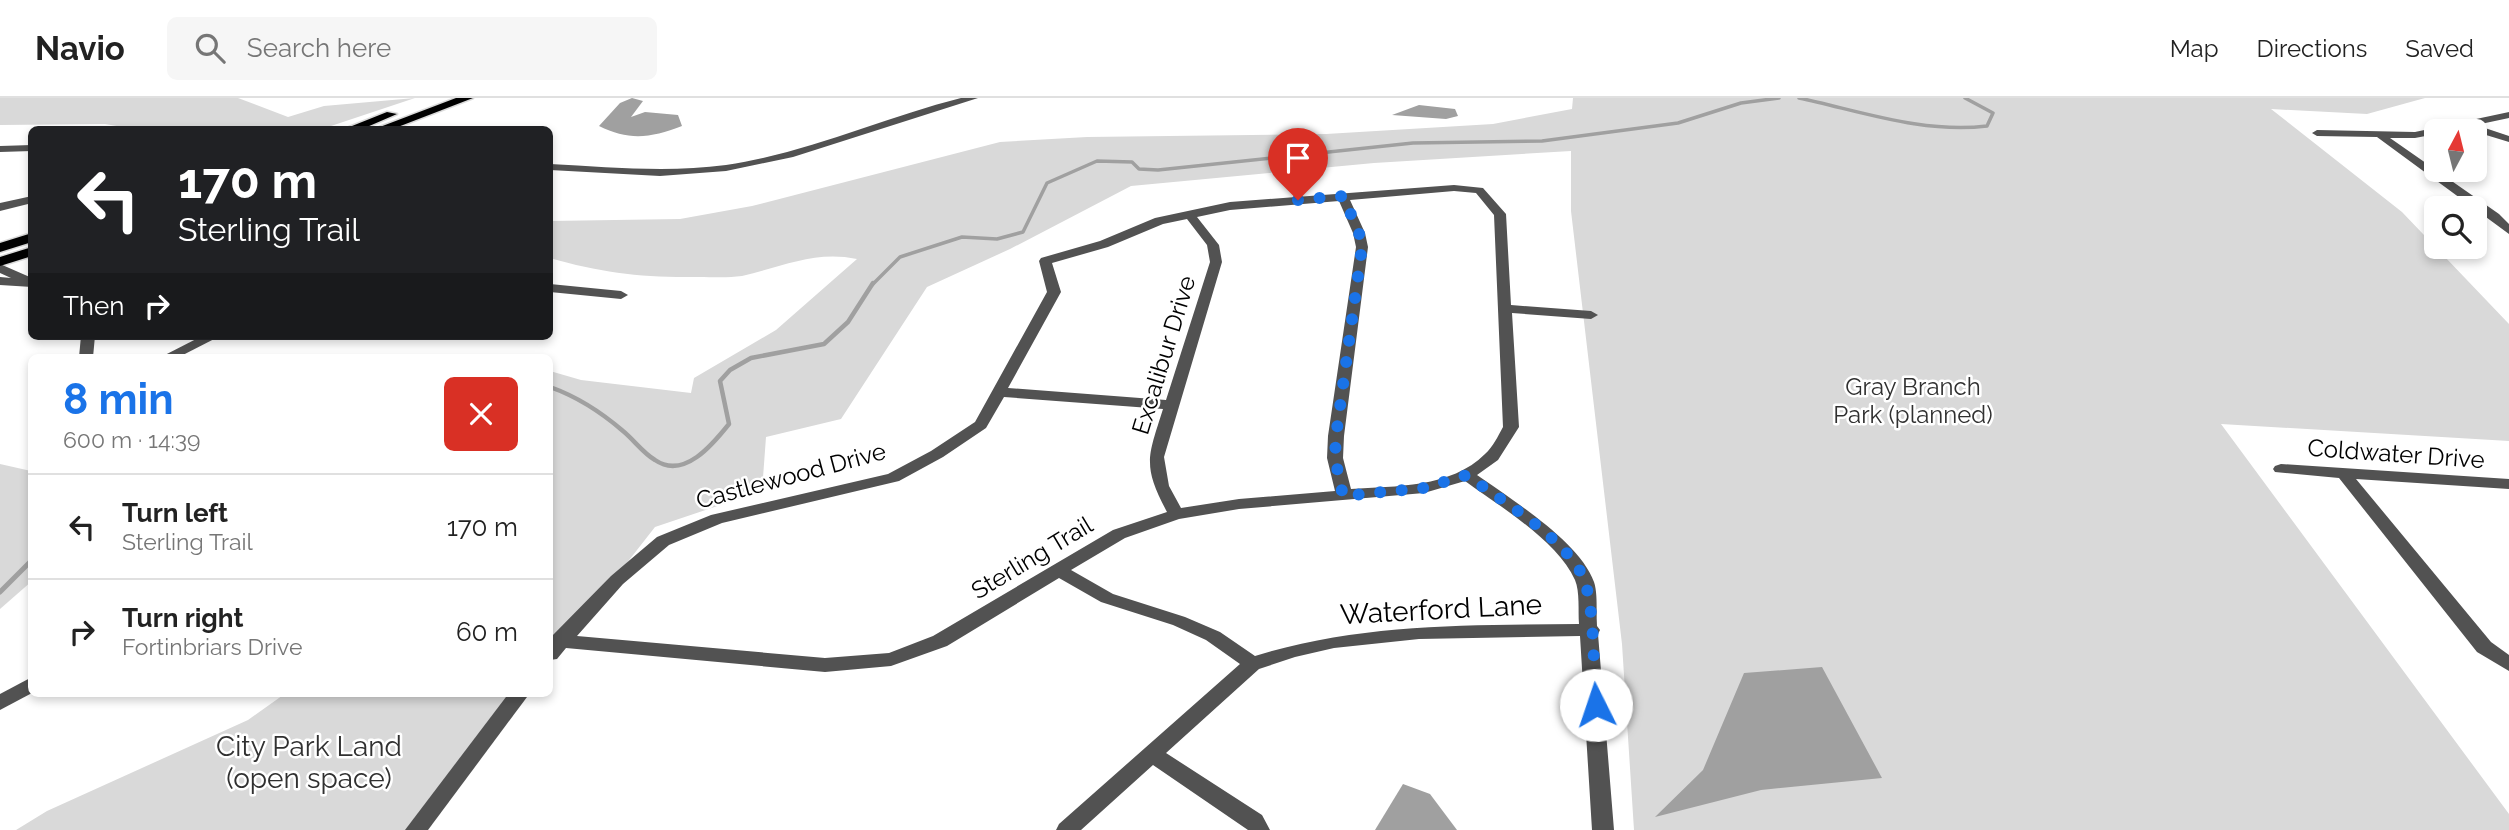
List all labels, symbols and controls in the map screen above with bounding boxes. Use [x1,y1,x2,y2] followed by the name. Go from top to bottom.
[167,17,657,80] search box
[35,29,125,68] text: Navio
[191,29,229,67] icon: search
[247,33,391,63] text: Search here
[2170,34,2219,63] text: Map
[2257,34,2367,63] text: Directions
[2405,34,2474,63] text: Saved
[2424,119,2487,182] north arrow
[2424,119,2487,259] map controls
[1268,128,1328,200] pin
[1279,139,1317,177] icon: arrive
[178,152,317,209] text: 170 m
[63,154,154,245] icon: left
[2424,196,2487,259] button: search
[178,211,360,248] text: Sterling Trail
[1126,272,1201,438] street label: Excalibur Drive
[138,287,176,325] icon: right
[63,291,124,321] text: Then
[1833,372,1993,429] park label: Gray Branch Park (planned)
[63,375,174,424] text: 8 min
[444,377,518,451] button: close
[63,426,201,453] text: 600 m · 14:39
[2306,433,2486,474] street label: Coldwater Drive
[693,436,889,515] street label: Castlewood Drive
[122,498,228,528] text: Turn left
[63,508,101,546] icon: left
[966,510,1098,605] street label: Sterling Trail
[447,512,518,542] text: 170 m
[122,528,253,555] text: Sterling Trail
[1339,588,1543,631] street label: Waterford Lane
[122,603,243,633] text: Turn right
[63,613,101,651] icon: right
[456,617,518,647] text: 60 m
[122,633,302,660] text: Fortinbriars Drive
[1559,668,1633,742] position arrow
[216,730,402,795] park label: City Park Land (open space)

